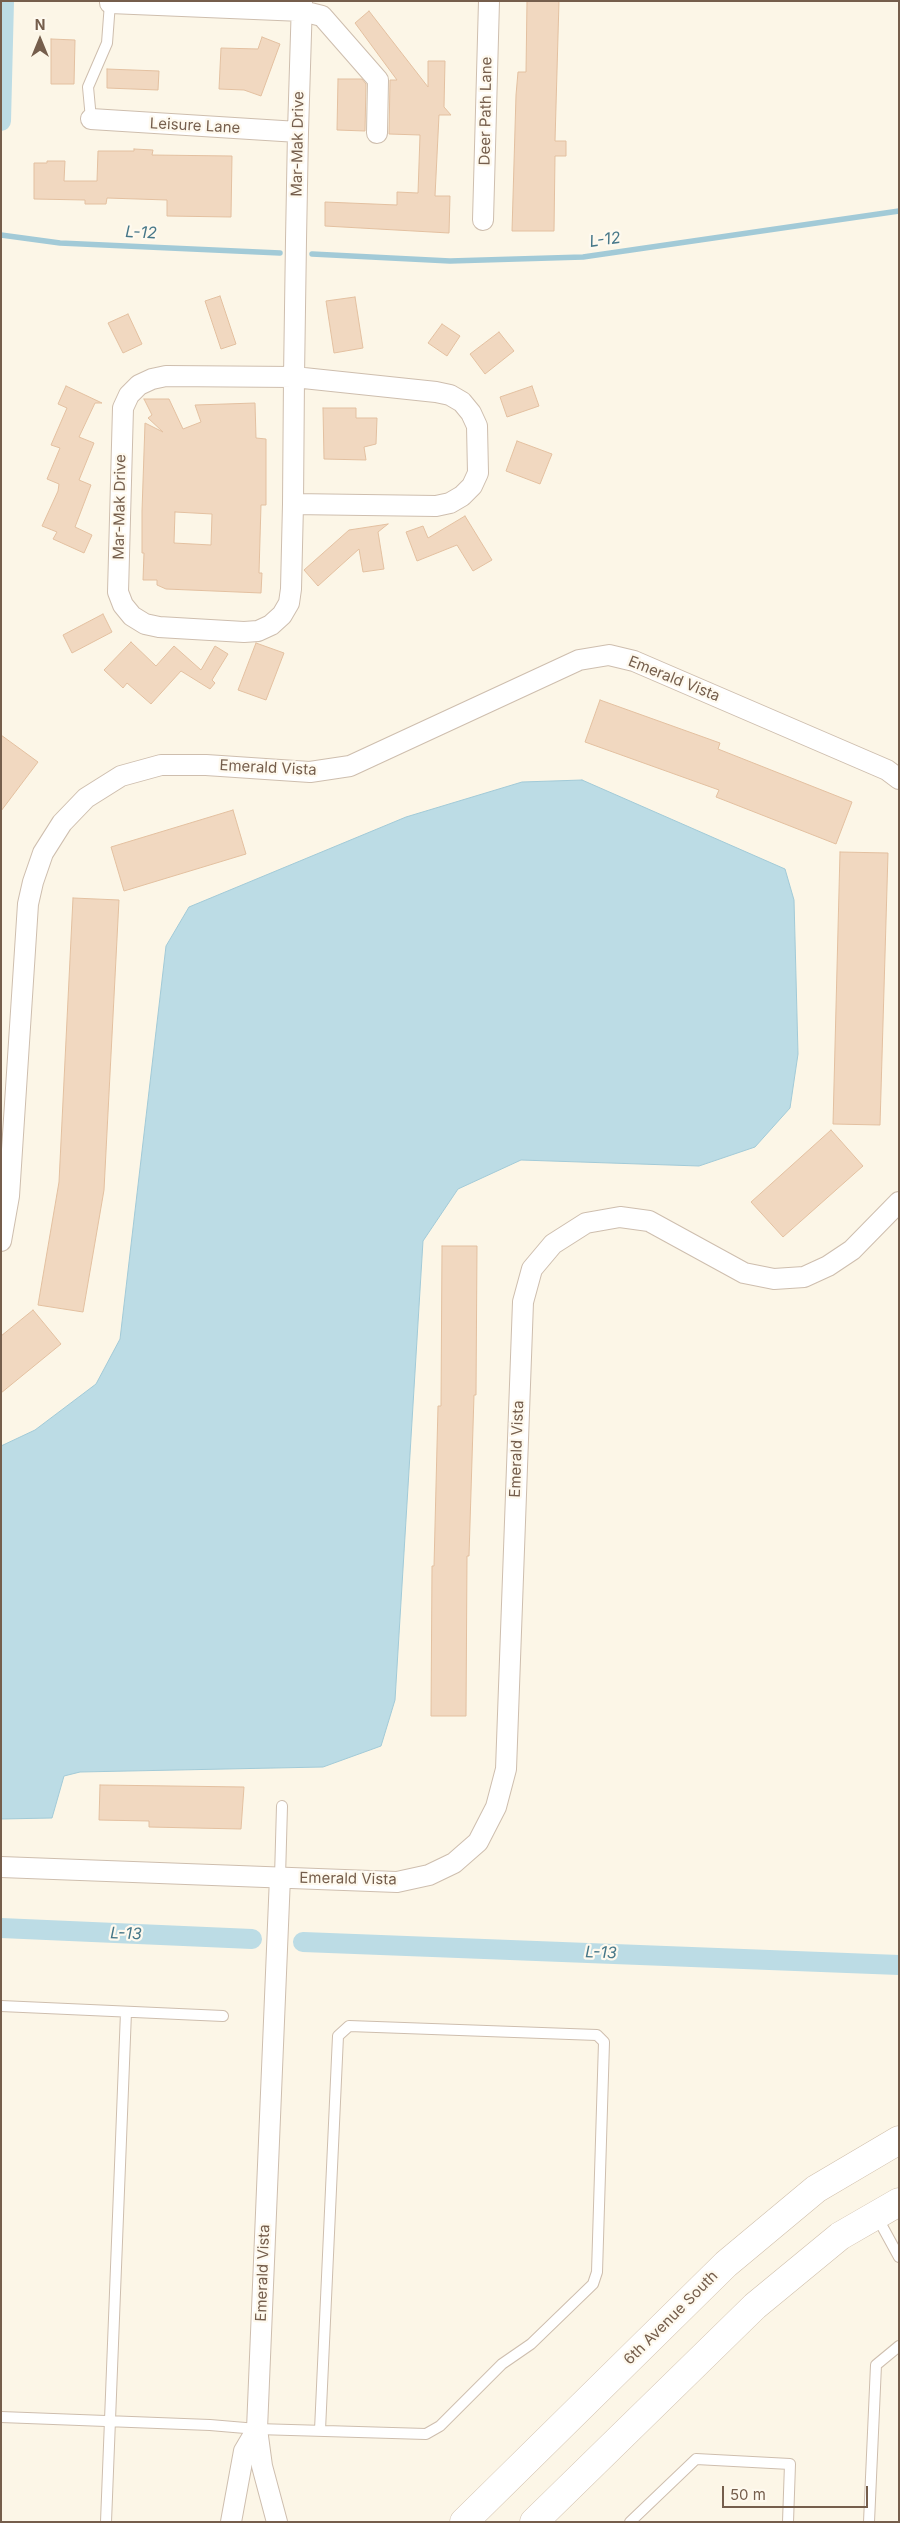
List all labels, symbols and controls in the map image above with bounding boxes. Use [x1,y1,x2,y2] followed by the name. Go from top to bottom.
[15,15,65,65] north arrow
[35,16,45,33] text: N
[476,57,496,165] street label: Deer Path Lane
[288,91,308,197] street label: Mar-Mak Drive
[149,115,241,137] street label: Leisure Lane
[125,223,157,243] water label: L-12
[588,228,622,252] water label: L-12
[110,454,130,560] street label: Mar-Mak Drive
[626,652,722,706] street label: Emerald Vista
[219,756,317,780] street label: Emerald Vista
[506,1400,528,1498] street label: Emerald Vista
[299,1869,397,1889] street label: Emerald Vista
[110,1924,142,1944] water label: L-13
[585,1943,617,1963] water label: L-13
[252,2224,274,2322] street label: Emerald Vista
[620,2267,722,2369] street label: 6th Avenue South
[725,2476,871,2508] scale bar
[730,2485,766,2504] text: 50 m

